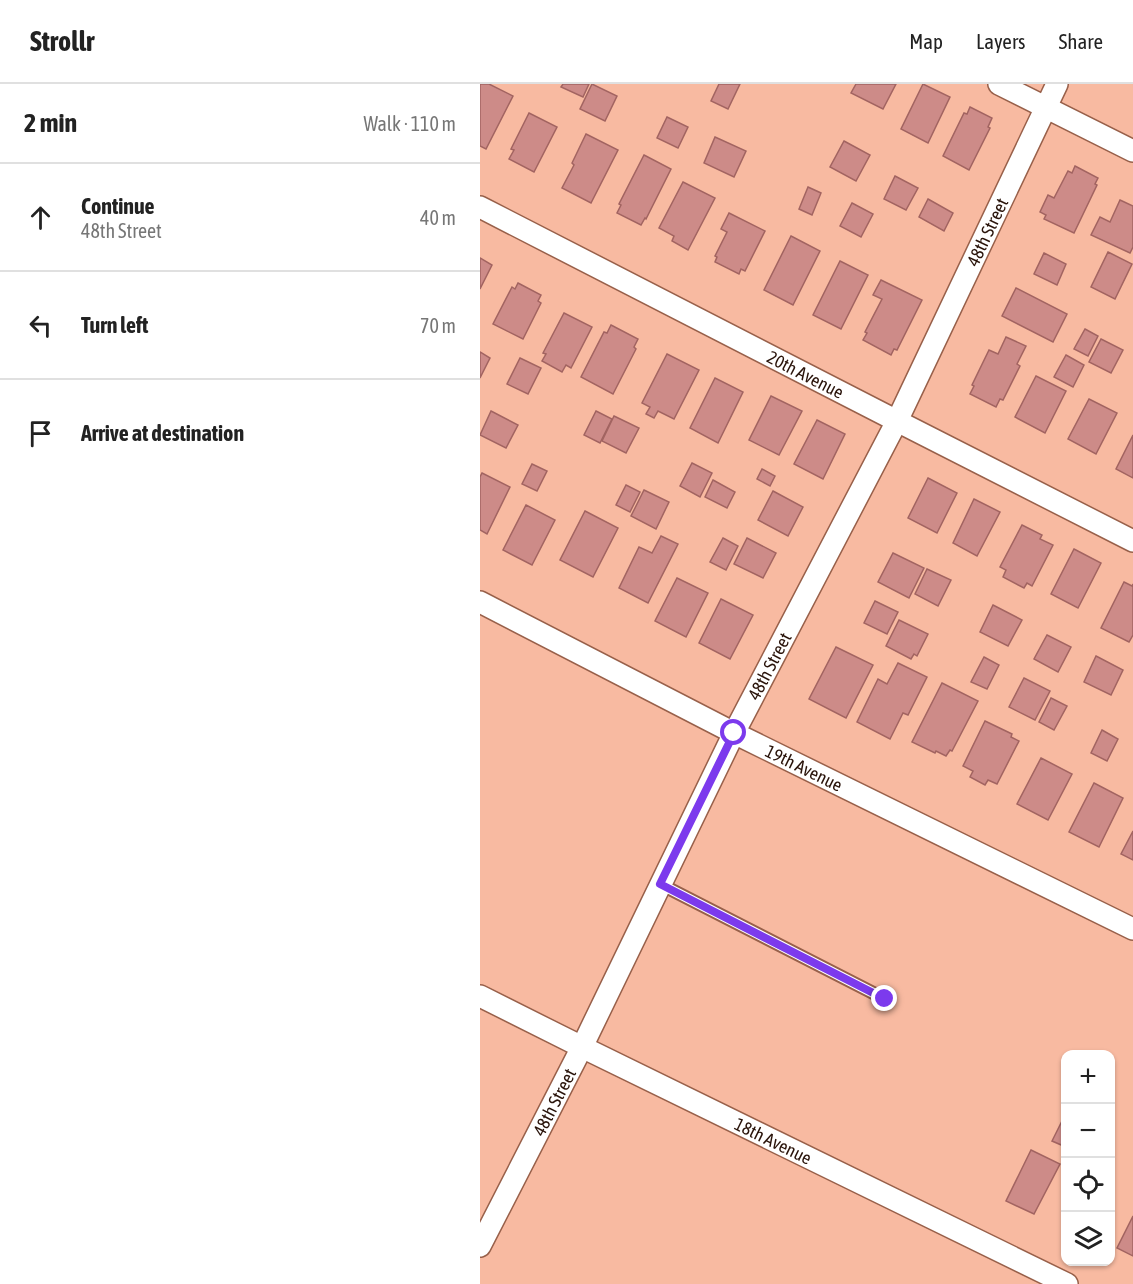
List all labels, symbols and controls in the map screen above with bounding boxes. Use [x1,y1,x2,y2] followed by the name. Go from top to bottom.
[30,25,94,57] text: Strollr
[909,29,943,53] text: Map
[976,29,1026,53] text: Layers
[1059,29,1103,53] text: Share
[24,108,77,138] text: 2 min
[364,112,456,135] text: Walk · 110 m
[81,193,155,219] text: Continue
[962,194,1012,269] street label: 48th Street
[24,201,57,234] icon: ahead
[420,206,456,229] text: 40 m
[81,219,162,242] text: 48th Street
[24,309,57,342] icon: left
[81,312,148,338] text: Turn left
[420,314,456,337] text: 70 m
[764,346,847,402] street label: 20th Avenue
[24,417,57,450] icon: arrive
[81,420,244,446] text: Arrive at destination
[743,629,795,703] street label: 48th Street
[720,719,746,745] route start
[762,740,846,795] street label: 19th Avenue
[871,985,897,1011] route end
[1061,1050,1115,1266] map controls
[1061,1050,1115,1104] button: +
[528,1065,580,1139] street label: 48th Street
[1061,1104,1115,1158] button: −
[731,1113,815,1168] street label: 18th Avenue
[1061,1158,1115,1212] button: locate
[1061,1212,1115,1266] button: layers

